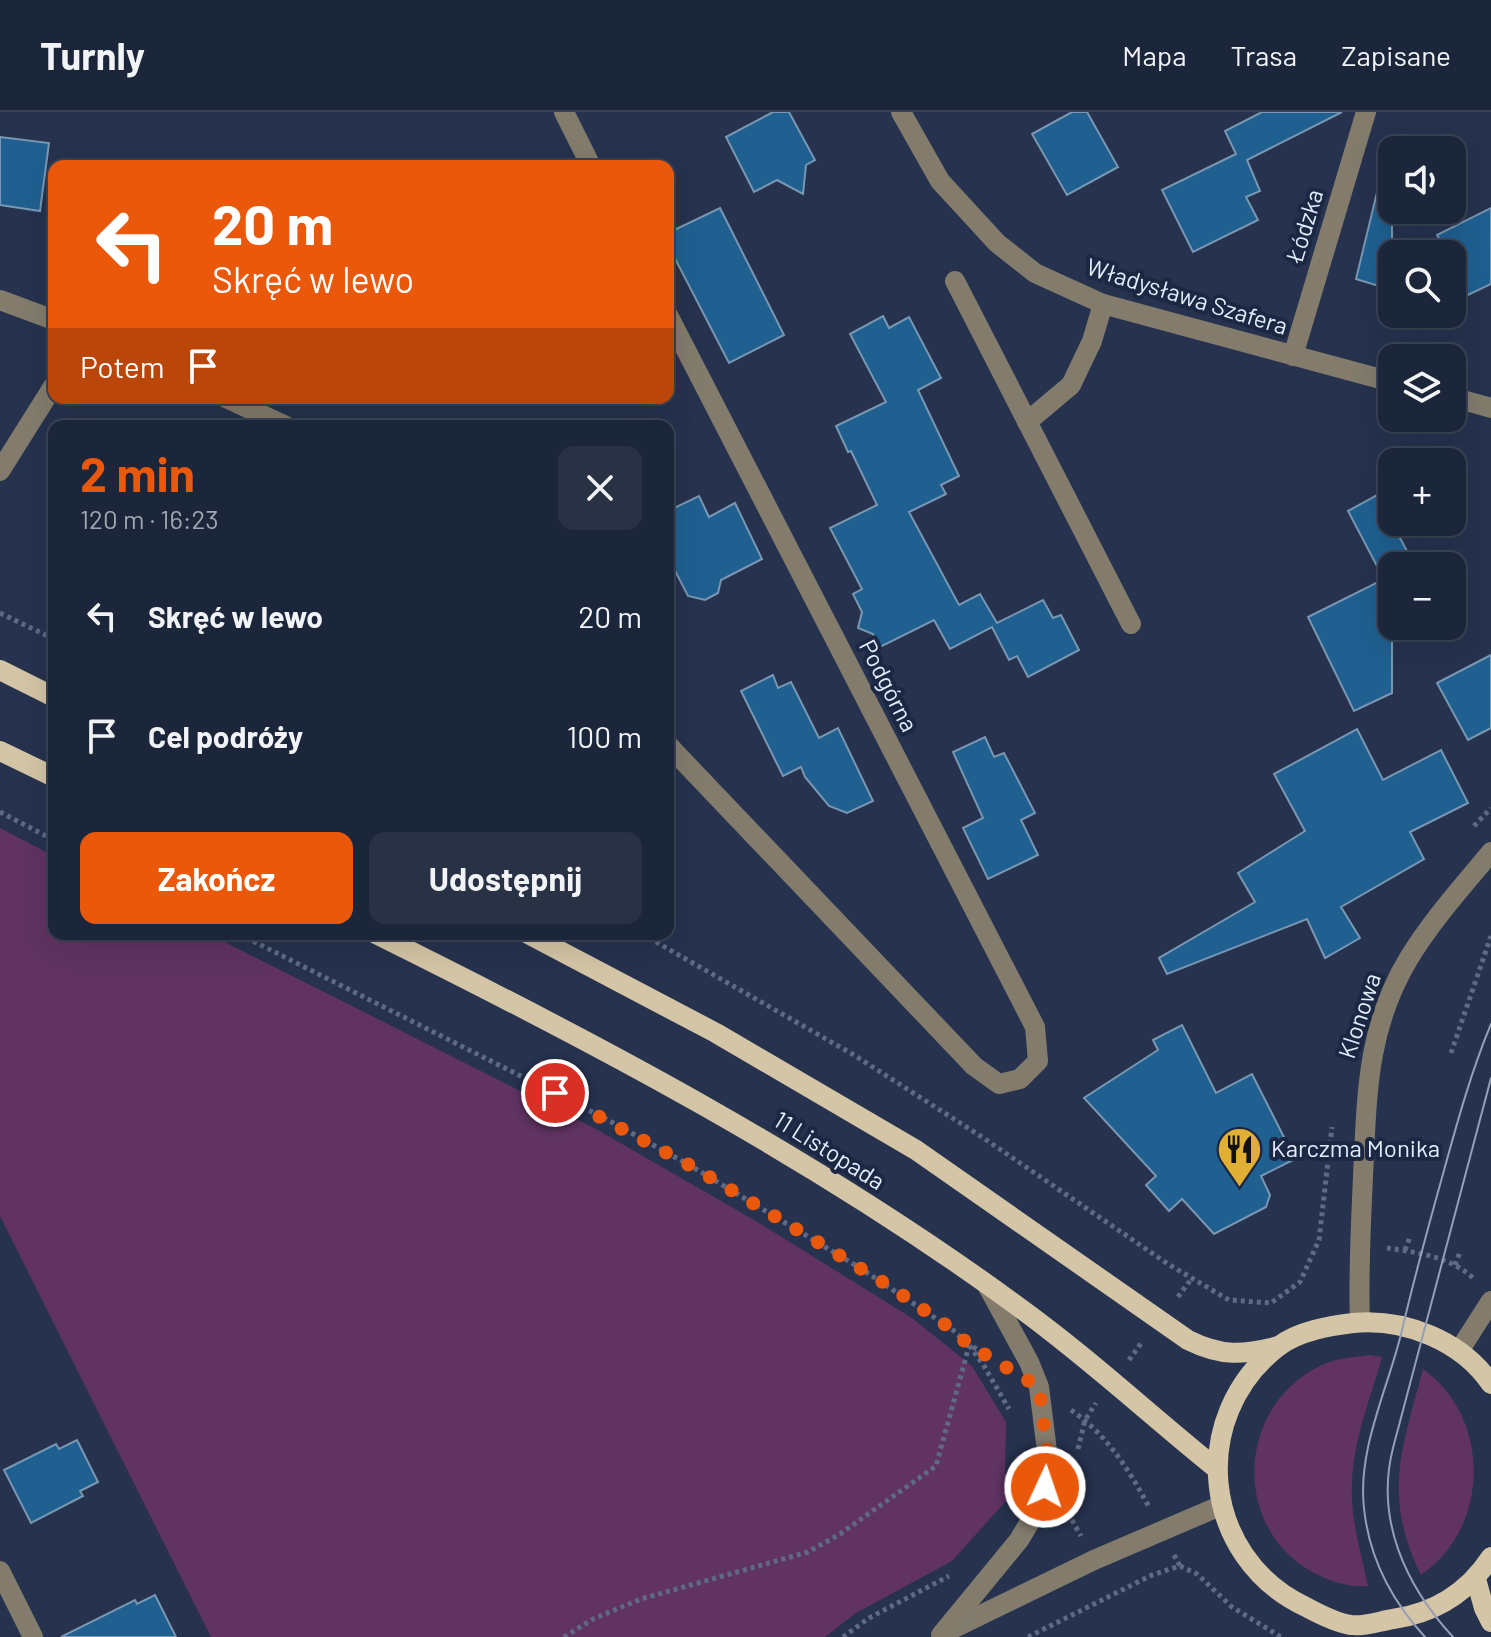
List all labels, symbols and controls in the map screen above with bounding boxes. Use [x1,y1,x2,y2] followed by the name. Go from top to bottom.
[40,32,145,78] text: Turnly
[1122,38,1186,72] text: Mapa
[1230,38,1297,72] text: Trasa
[1341,38,1451,72] text: Zapisane
[1378,136,1466,640] map controls
[1378,136,1466,224] button: sound
[1278,185,1328,267] street label: Łódzka
[212,189,333,256] text: 20 m
[80,192,184,296] icon: left
[1378,240,1466,328] button: search
[1083,251,1292,340] street label: Władysława Szafera
[212,257,414,300] text: Skręć w lewo
[181,344,225,388] icon: arrive
[1378,344,1466,432] button: layers
[80,348,165,384] text: Potem
[80,444,195,502] text: 2 min
[558,446,642,530] button: close
[1378,448,1466,536] button: +
[80,503,219,534] text: 120 m · 16:23
[1378,552,1466,640] button: −
[80,594,124,638] icon: left
[148,598,323,634] text: Skręć w lewo
[578,598,642,634] text: 20 m
[854,634,925,736] street label: Podgórna
[80,714,124,758] icon: arrive
[148,718,303,754] text: Cel podróży
[567,718,642,754] text: 100 m
[80,832,353,924] button: Zakończ
[369,832,642,924] button: Udostępnij
[1331,969,1386,1062] street label: Klonowa
[521,1059,589,1127] pin
[533,1071,577,1115] icon: arrive
[769,1104,891,1195] street label: 11 Listopada
[1216,1125,1264,1188] restaurant icon: Karczma Monika
[1271,1133,1440,1162] place label: Karczma Monika
[1003,1445,1087,1529] position arrow

